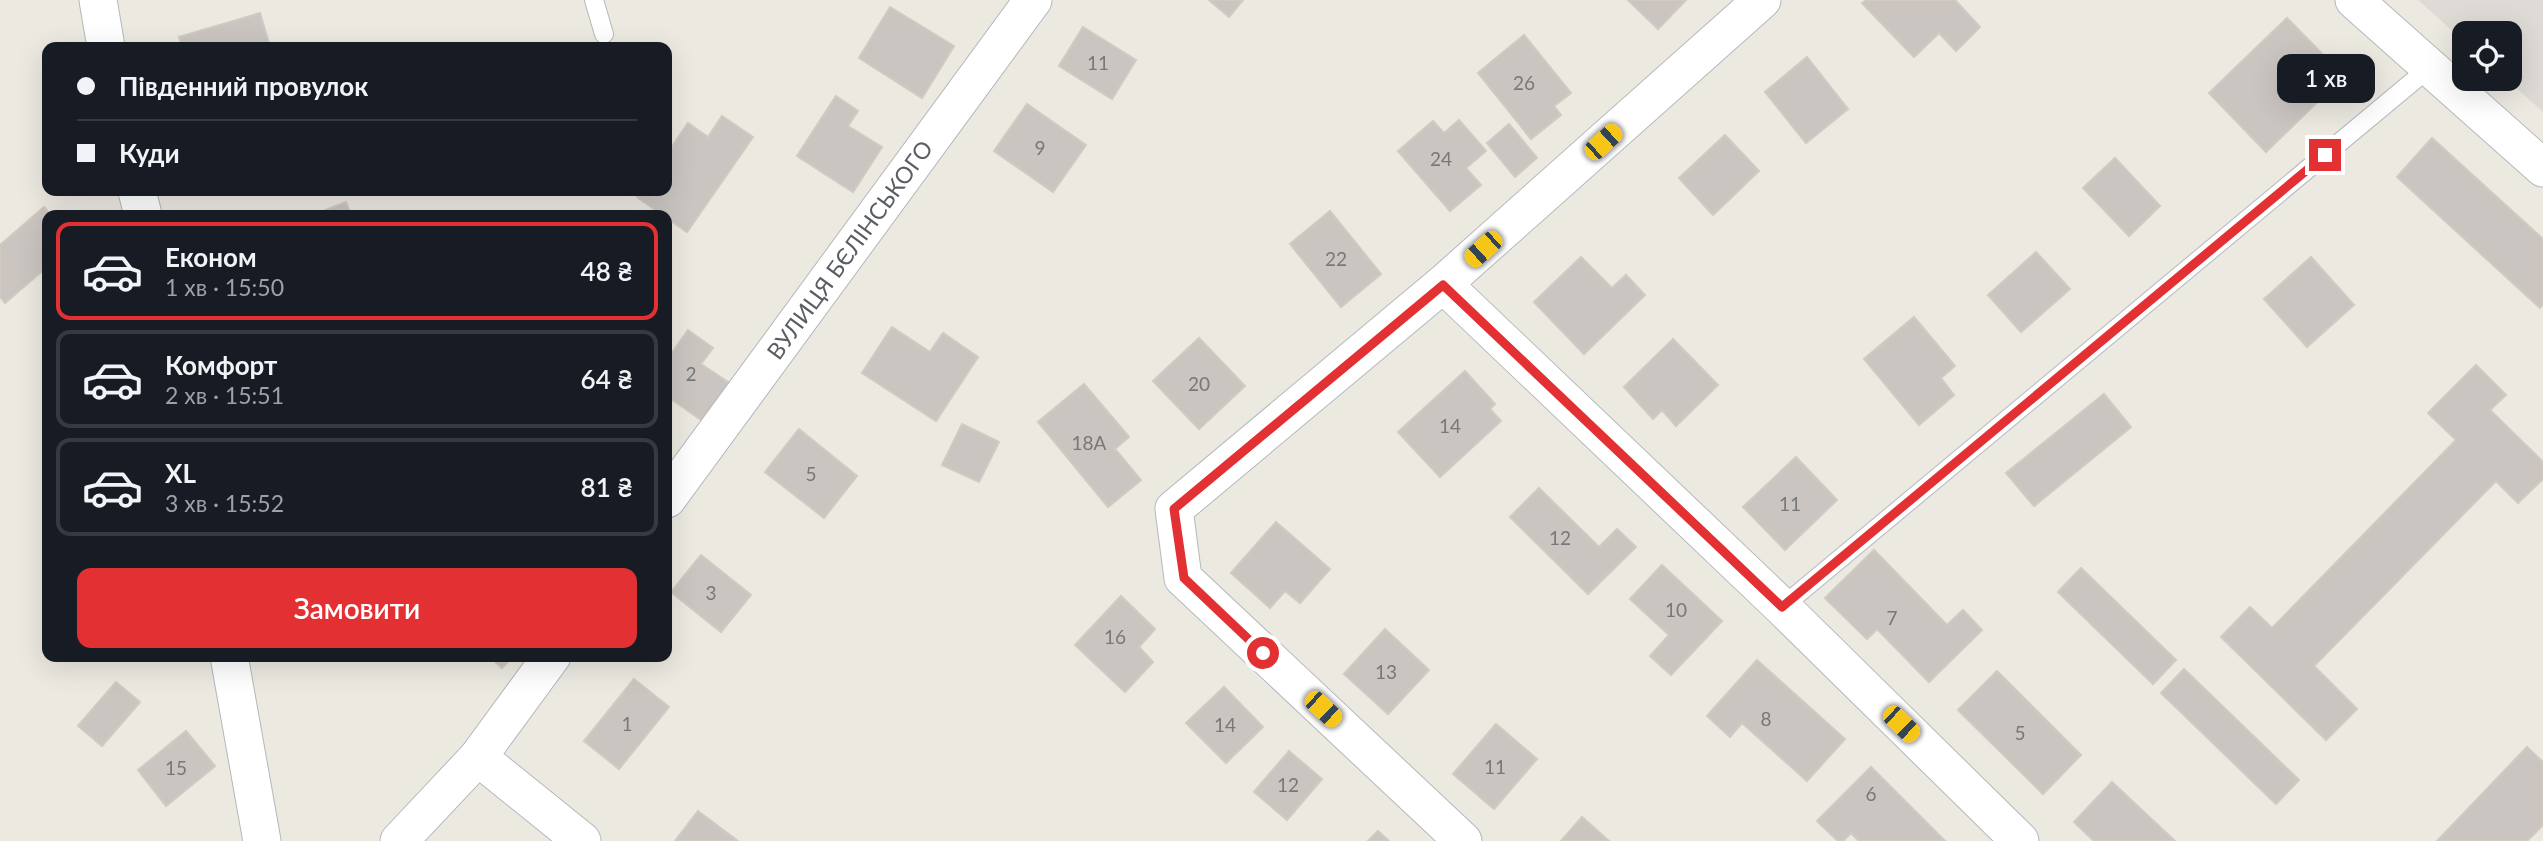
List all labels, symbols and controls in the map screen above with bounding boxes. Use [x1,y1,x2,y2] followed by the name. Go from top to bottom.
[2452,21,2522,91] map controls
[2452,21,2522,91] button: locate
[1087,51,1109,74] house number: 11
[2276,54,2374,102] callout: 1 хв
[2305,64,2347,92] text: 1 хв
[119,70,368,102] text: Південний провулок
[1513,71,1535,94] house number: 26
[1581,120,1626,164] car
[760,134,938,364] street label: ВУЛИЦЯ БЄЛІНСЬКОГО
[1034,136,1046,159] house number: 9
[119,137,180,169] text: Куди
[2309,139,2341,171] route end
[1430,147,1452,170] house number: 24
[1461,227,1506,271] car
[81,240,144,303] icon: car
[165,241,257,273] text: Економ
[1325,247,1347,270] house number: 22
[581,255,633,287] text: 48 ₴
[165,273,284,301] text: 1 хв · 15:50
[81,348,144,411] icon: car
[165,349,277,381] text: Комфорт
[685,362,697,385] house number: 2
[581,363,633,395] text: 64 ₴
[1188,372,1210,395] house number: 20
[165,381,284,409] text: 2 хв · 15:51
[1439,414,1461,437] house number: 14
[1072,431,1107,454] house number: 18А
[81,456,144,519] icon: car
[165,457,196,489] text: XL
[805,462,817,485] house number: 5
[581,471,633,503] text: 81 ₴
[165,489,284,517] text: 3 хв · 15:52
[1779,492,1801,515] house number: 11
[1549,526,1571,549] house number: 12
[77,568,637,648] button: Замовити
[705,581,717,604] house number: 3
[1665,598,1687,621] house number: 10
[1886,606,1898,629] house number: 7
[1104,625,1126,648] house number: 16
[1247,637,1279,669] route start
[1375,660,1397,683] house number: 13
[1301,687,1346,731] car
[1879,702,1924,746] car
[1760,707,1772,730] house number: 8
[621,712,633,735] house number: 1
[1214,713,1236,736] house number: 14
[2014,721,2026,744] house number: 5
[1484,755,1506,778] house number: 11
[165,756,187,779] house number: 15
[1277,773,1299,796] house number: 12
[1865,782,1877,805] house number: 6

